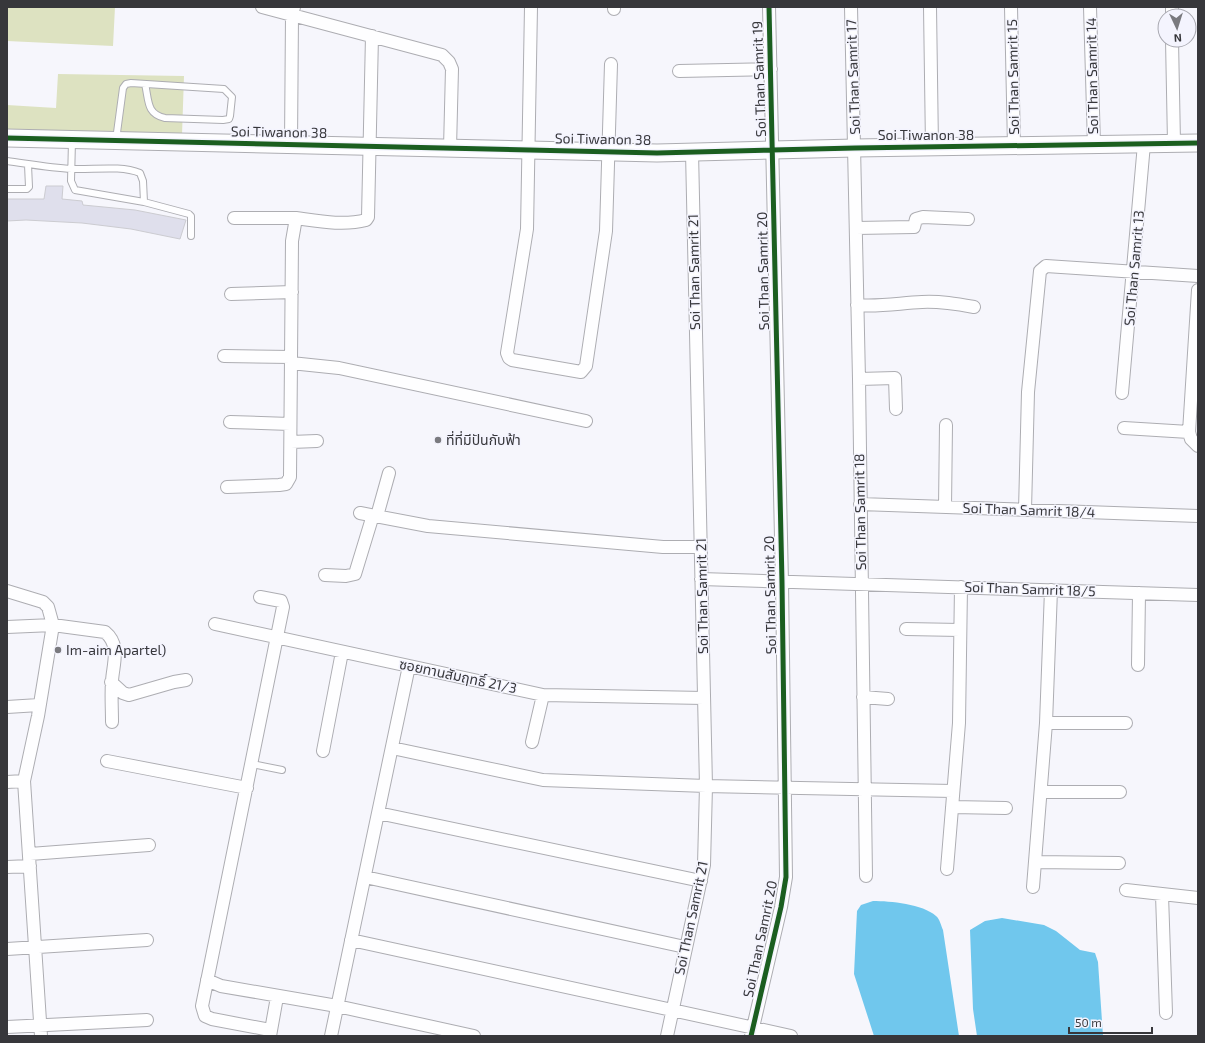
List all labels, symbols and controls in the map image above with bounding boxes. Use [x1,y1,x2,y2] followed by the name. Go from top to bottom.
[1157,8,1197,48] north arrow
[1082,17,1101,135] street label: Soi Than Samrit 14
[842,19,863,135] street label: Soi Than Samrit 17
[1003,19,1022,135] street label: Soi Than Samrit 15
[748,21,769,137] street label: Soi Than Samrit 19
[1173,32,1182,45] text: N
[231,122,327,141] street label: Soi Tiwanon 38
[878,126,974,143] street label: Soi Tiwanon 38
[555,129,651,148] street label: Soi Tiwanon 38
[1120,209,1147,326] street label: Soi Than Samrit 13
[753,211,772,331] street label: Soi Than Samrit 20
[684,214,703,330] street label: Soi Than Samrit 21
[446,430,521,448] place label: ที่ที่มีปันกับฟ้า
[433,435,443,445] marker: ที่ที่มีปันกับฟ้า
[850,454,869,571] street label: Soi Than Samrit 18
[962,499,1096,520] street label: Soi Than Samrit 18/4
[760,535,779,655] street label: Soi Than Samrit 20
[692,538,711,654] street label: Soi Than Samrit 21
[964,578,1096,599] street label: Soi Than Samrit 18/5
[66,641,166,658] place label: Im-aim Apartel)
[53,645,63,655] marker: Im-aim Apartel)
[398,655,518,696] street label: ซอยทานสัมฤทธิ์ 21/3
[670,859,711,976] street label: Soi Than Samrit 21
[739,879,780,999] street label: Soi Than Samrit 20
[1069,1009,1152,1035] scale bar
[1075,1015,1102,1029] text: 50 m

